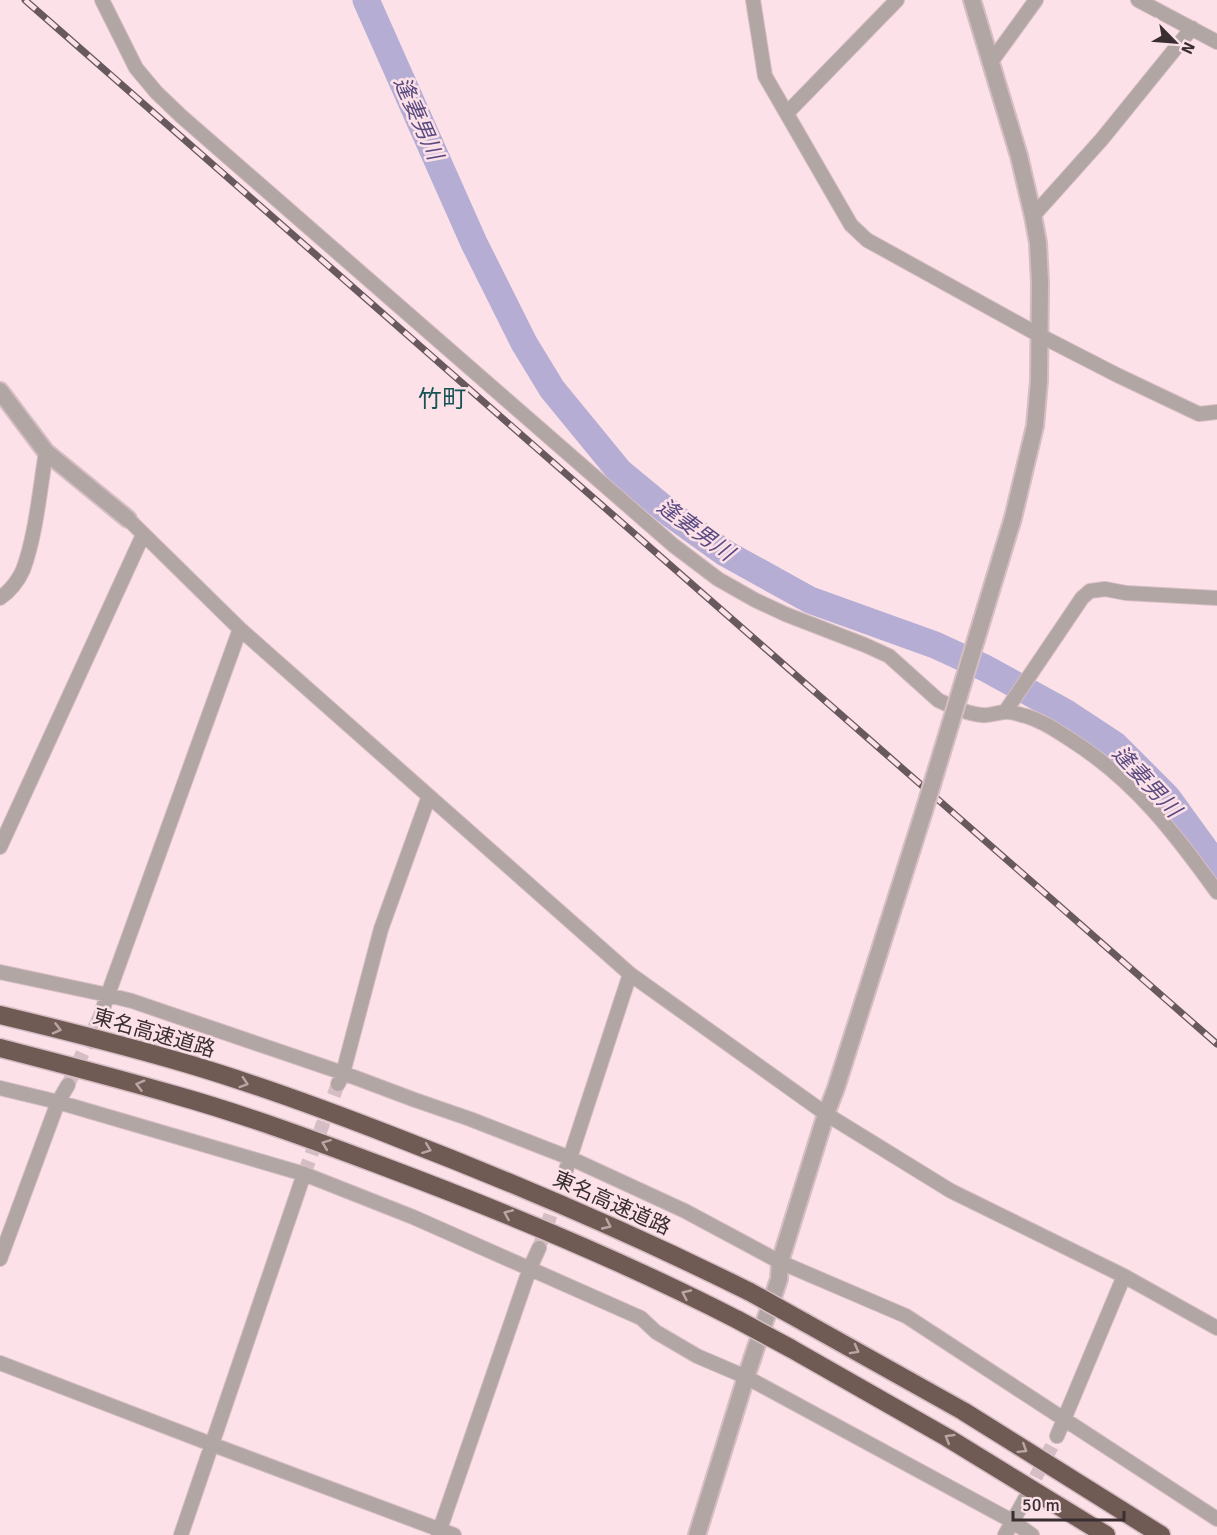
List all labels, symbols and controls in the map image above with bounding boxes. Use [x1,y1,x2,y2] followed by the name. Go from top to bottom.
[1145,12,1205,72] north arrow
[1176,39,1199,57] text: N
[388,73,450,166] water label: 逢妻男川
[418,384,466,414] district label: 竹町
[652,493,741,567] water label: 逢妻男川
[1107,740,1188,824] water label: 逢妻男川
[90,1003,218,1063] street label: 東名高速道路
[52,1021,62,1034] one-way arrow
[238,1076,249,1088] one-way arrow
[135,1080,146,1092] one-way arrow
[321,1139,332,1152] one-way arrow
[422,1142,432,1155] one-way arrow
[549,1165,675,1241] street label: 東名高速道路
[503,1209,514,1221] one-way arrow
[601,1217,612,1229] one-way arrow
[681,1289,692,1301] one-way arrow
[849,1343,859,1354] one-way arrow
[945,1434,955,1446] one-way arrow
[1017,1441,1027,1453] one-way arrow
[1013,1484,1124,1522] scale bar
[1022,1494,1060,1516] text: 50 m

